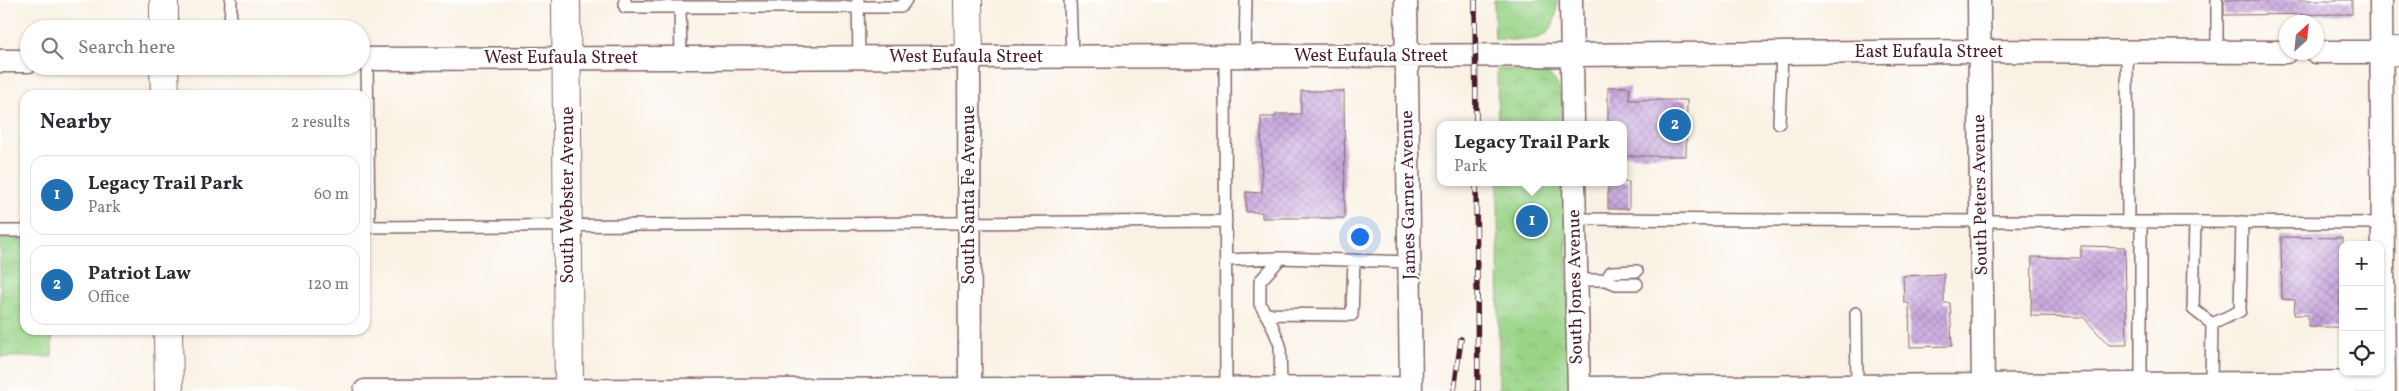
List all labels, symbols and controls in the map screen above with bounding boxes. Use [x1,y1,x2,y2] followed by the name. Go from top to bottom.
[2279,15,2324,60] north arrow
[20,20,370,75] search box
[38,34,66,62] icon: search
[78,35,175,61] text: Search here
[1855,40,2003,65] street label: East Eufaula Street
[1294,44,1448,69] street label: West Eufaula Street
[889,45,1043,70] street label: West Eufaula Street
[484,46,638,71] street label: West Eufaula Street
[957,105,982,285] street label: South Santa Fe Avenue
[556,106,581,284] street label: South Webster Avenue
[1659,106,1691,144] pin: 2
[40,108,111,137] text: Nearby
[1395,110,1423,280] street label: James Garner Avenue
[291,112,350,134] text: 2 results
[1967,114,1995,276] street label: South Peters Avenue
[1437,121,1627,186] popup
[1454,130,1610,156] text: Legacy Trail Park
[1454,156,1487,178] text: Park
[88,171,243,197] text: Legacy Trail Park
[54,184,60,206] text: 1
[314,184,349,206] text: 60 m
[88,197,121,219] text: Park
[1516,202,1548,240] pin: 1
[1562,209,1590,365] street label: South Jones Avenue
[1347,224,1373,250] your location
[2339,241,2384,376] map controls
[2339,241,2384,286] button: +
[88,261,191,287] text: Patriot Law
[53,274,61,296] text: 2
[307,274,349,296] text: 120 m
[2339,286,2384,331] button: −
[88,287,130,309] text: Office
[2339,331,2384,376] button: locate

